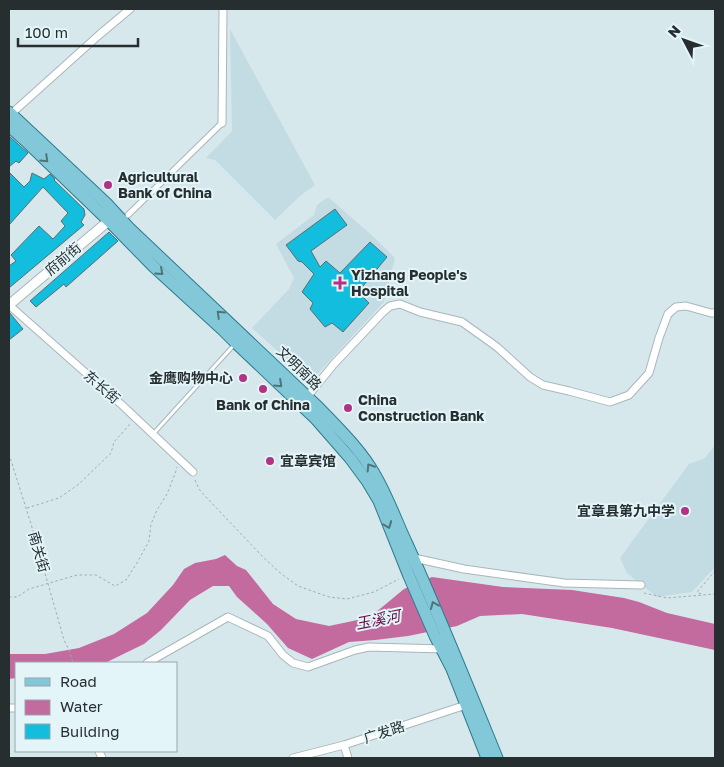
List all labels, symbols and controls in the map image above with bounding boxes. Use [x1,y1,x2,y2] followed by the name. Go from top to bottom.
[18,15,138,47] scale bar
[659,15,709,65] north arrow
[664,22,684,41] text: N
[25,23,68,41] text: 100 m
[39,153,48,162] one-way arrow
[118,168,212,201] place label: Agricultural Bank of China
[102,179,114,191] marker: Agricultural Bank of China
[41,239,84,279] street label: 府前街
[351,266,468,299] place label: Yizhang People's Hospital
[155,267,164,276] one-way arrow
[333,276,347,290] marker: Yizhang People's Hospital
[216,311,225,320] one-way arrow
[273,342,325,393] street label: 文明南路
[81,366,124,407] street label: 东长街
[149,369,233,386] place label: 金鹰购物中心
[237,372,249,384] marker: 金鹰购物中心
[273,378,282,387] one-way arrow
[257,383,269,395] marker: Bank of China
[358,391,484,424] place label: China Construction Bank
[216,396,310,413] place label: Bank of China
[342,402,354,414] marker: China Construction Bank
[280,452,336,469] place label: 宜章宾馆
[264,455,276,467] marker: 宜章宾馆
[367,463,376,473] one-way arrow
[577,502,675,519] place label: 宜章县第九中学
[679,505,691,517] marker: 宜章县第九中学
[382,520,392,528] one-way arrow
[26,529,53,574] street label: 南关街
[429,601,440,610] one-way arrow
[354,605,405,632] water label: 玉溪河
[15,662,178,752] legend
[60,672,97,690] text: Road
[60,697,103,715] text: Water
[361,717,406,746] street label: 广发路
[60,722,120,740] text: Building

